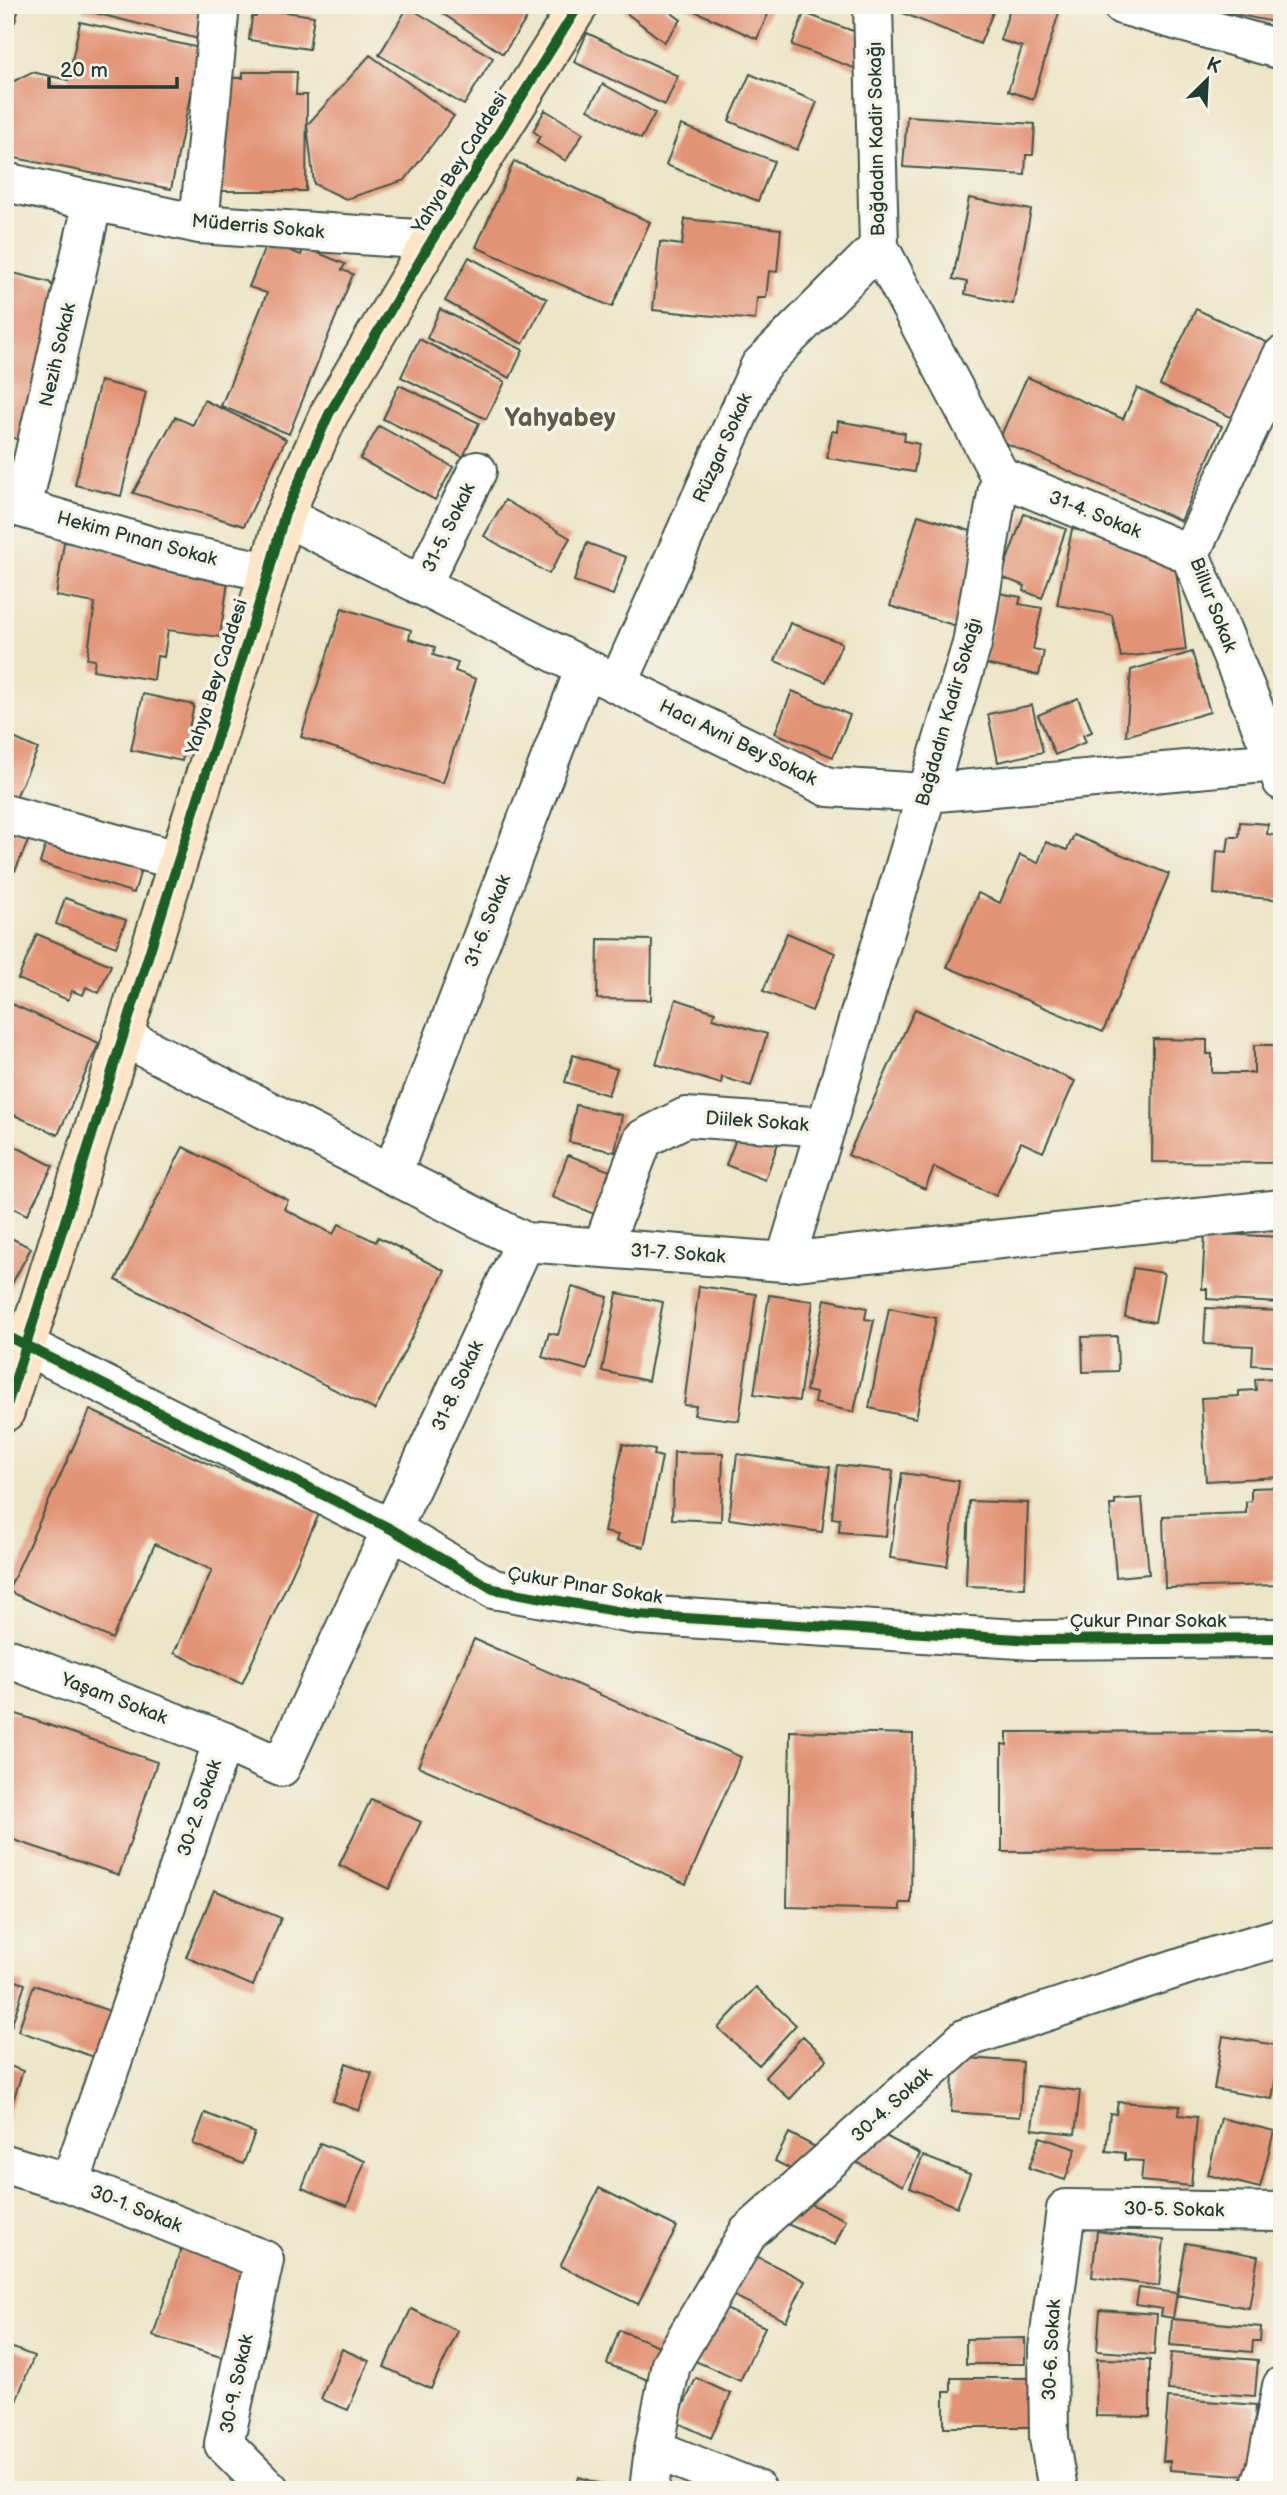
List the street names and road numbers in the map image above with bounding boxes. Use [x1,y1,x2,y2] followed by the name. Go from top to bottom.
[864,41,890,237] street label: Bağdadın Kadir Sokağı
[407,88,513,239] street label: Yahya Bey Caddesi
[191,210,326,244] street label: Müderris Sokak
[35,300,81,409] street label: Nezih Sokak
[689,389,758,506] street label: Rüzgar Sokak
[417,479,481,576] street label: 31-5. Sokak
[1046,486,1145,544] street label: 31-4. Sokak
[54,507,220,572] street label: Hekim Pınarı Sokak
[1184,554,1242,656] street label: Billur Sokak
[181,596,253,759] street label: Yahya Bey Caddesi
[911,615,987,809] street label: Bağdadın Kadir Sokağı
[655,695,821,791] street label: Hacı Avni Bey Sokak
[460,871,516,971] street label: 31-6. Sokak
[705,1107,810,1137] street label: Diilek Sokak
[630,1239,727,1269] street label: 31-7. Sokak
[427,1337,489,1435] street label: 31-8. Sokak
[506,1562,665,1610] street label: Çukur Pınar Sokak
[1070,1610,1227,1633] street label: Çukur Pınar Sokak
[57,1668,171,1730] street label: Yaşam Sokak
[173,1756,228,1859] street label: 30-2. Sokak
[847,2062,938,2147] street label: 30-4. Sokak
[87,2180,186,2238] street label: 30-1. Sokak
[1124,2198,1225,2222] street label: 30-5. Sokak
[1038,2298,1066,2401] street label: 30-6. Sokak
[215,2332,259,2436] street label: 30-9. Sokak

